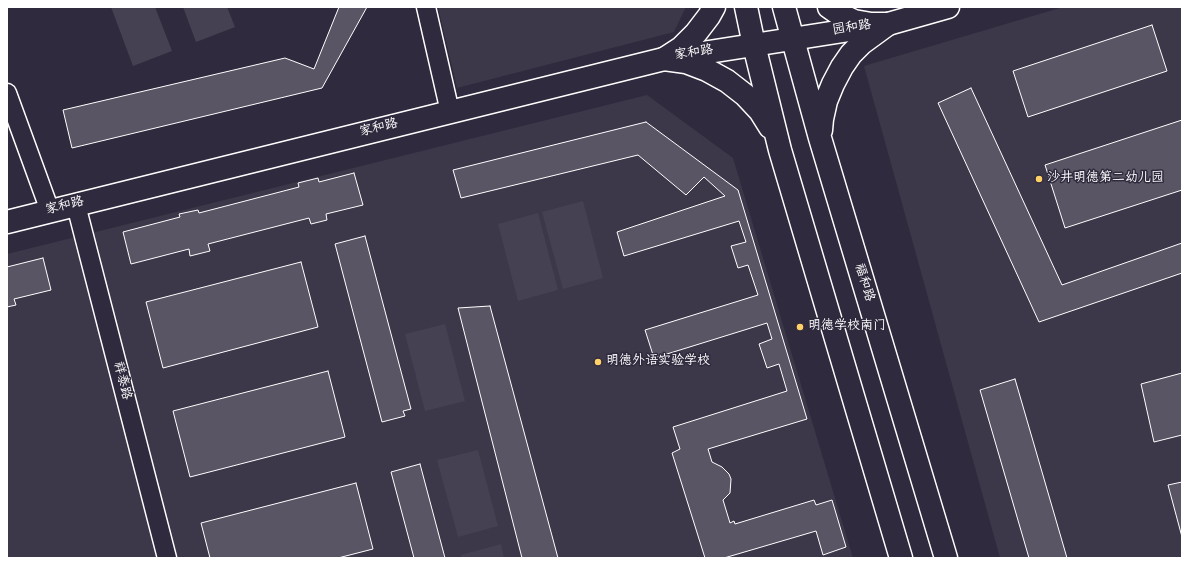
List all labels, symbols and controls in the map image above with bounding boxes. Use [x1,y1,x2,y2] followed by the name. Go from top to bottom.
[832,18,872,40] street label: 园和路
[674,43,714,65] street label: 家和路
[358,117,400,141] street label: 家和路
[1047,171,1164,187] place label: 沙井明德第二幼儿园
[1034,174,1044,184] marker: 沙井明德第二幼儿园
[44,195,86,219] street label: 家和路
[850,262,876,304] street label: 福和路
[808,319,886,335] place label: 明德学校南门
[795,322,805,332] marker: 明德学校南门
[606,354,710,370] place label: 明德外语实验学校
[593,357,603,367] marker: 明德外语实验学校
[109,360,133,402] street label: 祥泰路

